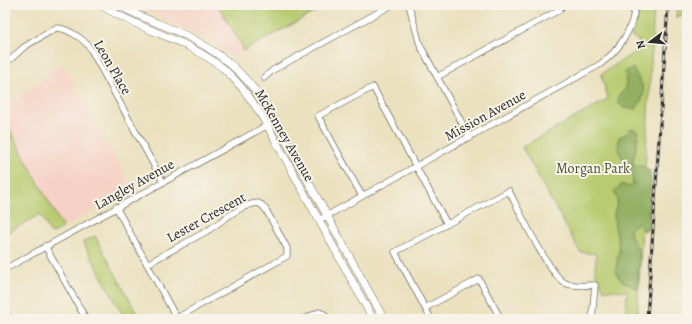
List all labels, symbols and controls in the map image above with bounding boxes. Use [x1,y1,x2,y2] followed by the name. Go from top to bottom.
[630,22,670,62] north arrow
[89,36,136,98] street label: Leon Place
[633,39,649,51] text: N
[250,85,319,185] street label: McKenney Avenue
[441,85,529,146] street label: Mission Avenue
[91,155,178,214] street label: Langley Avenue
[556,159,630,178] park label: Morgan Park
[163,188,250,247] street label: Lester Crescent

